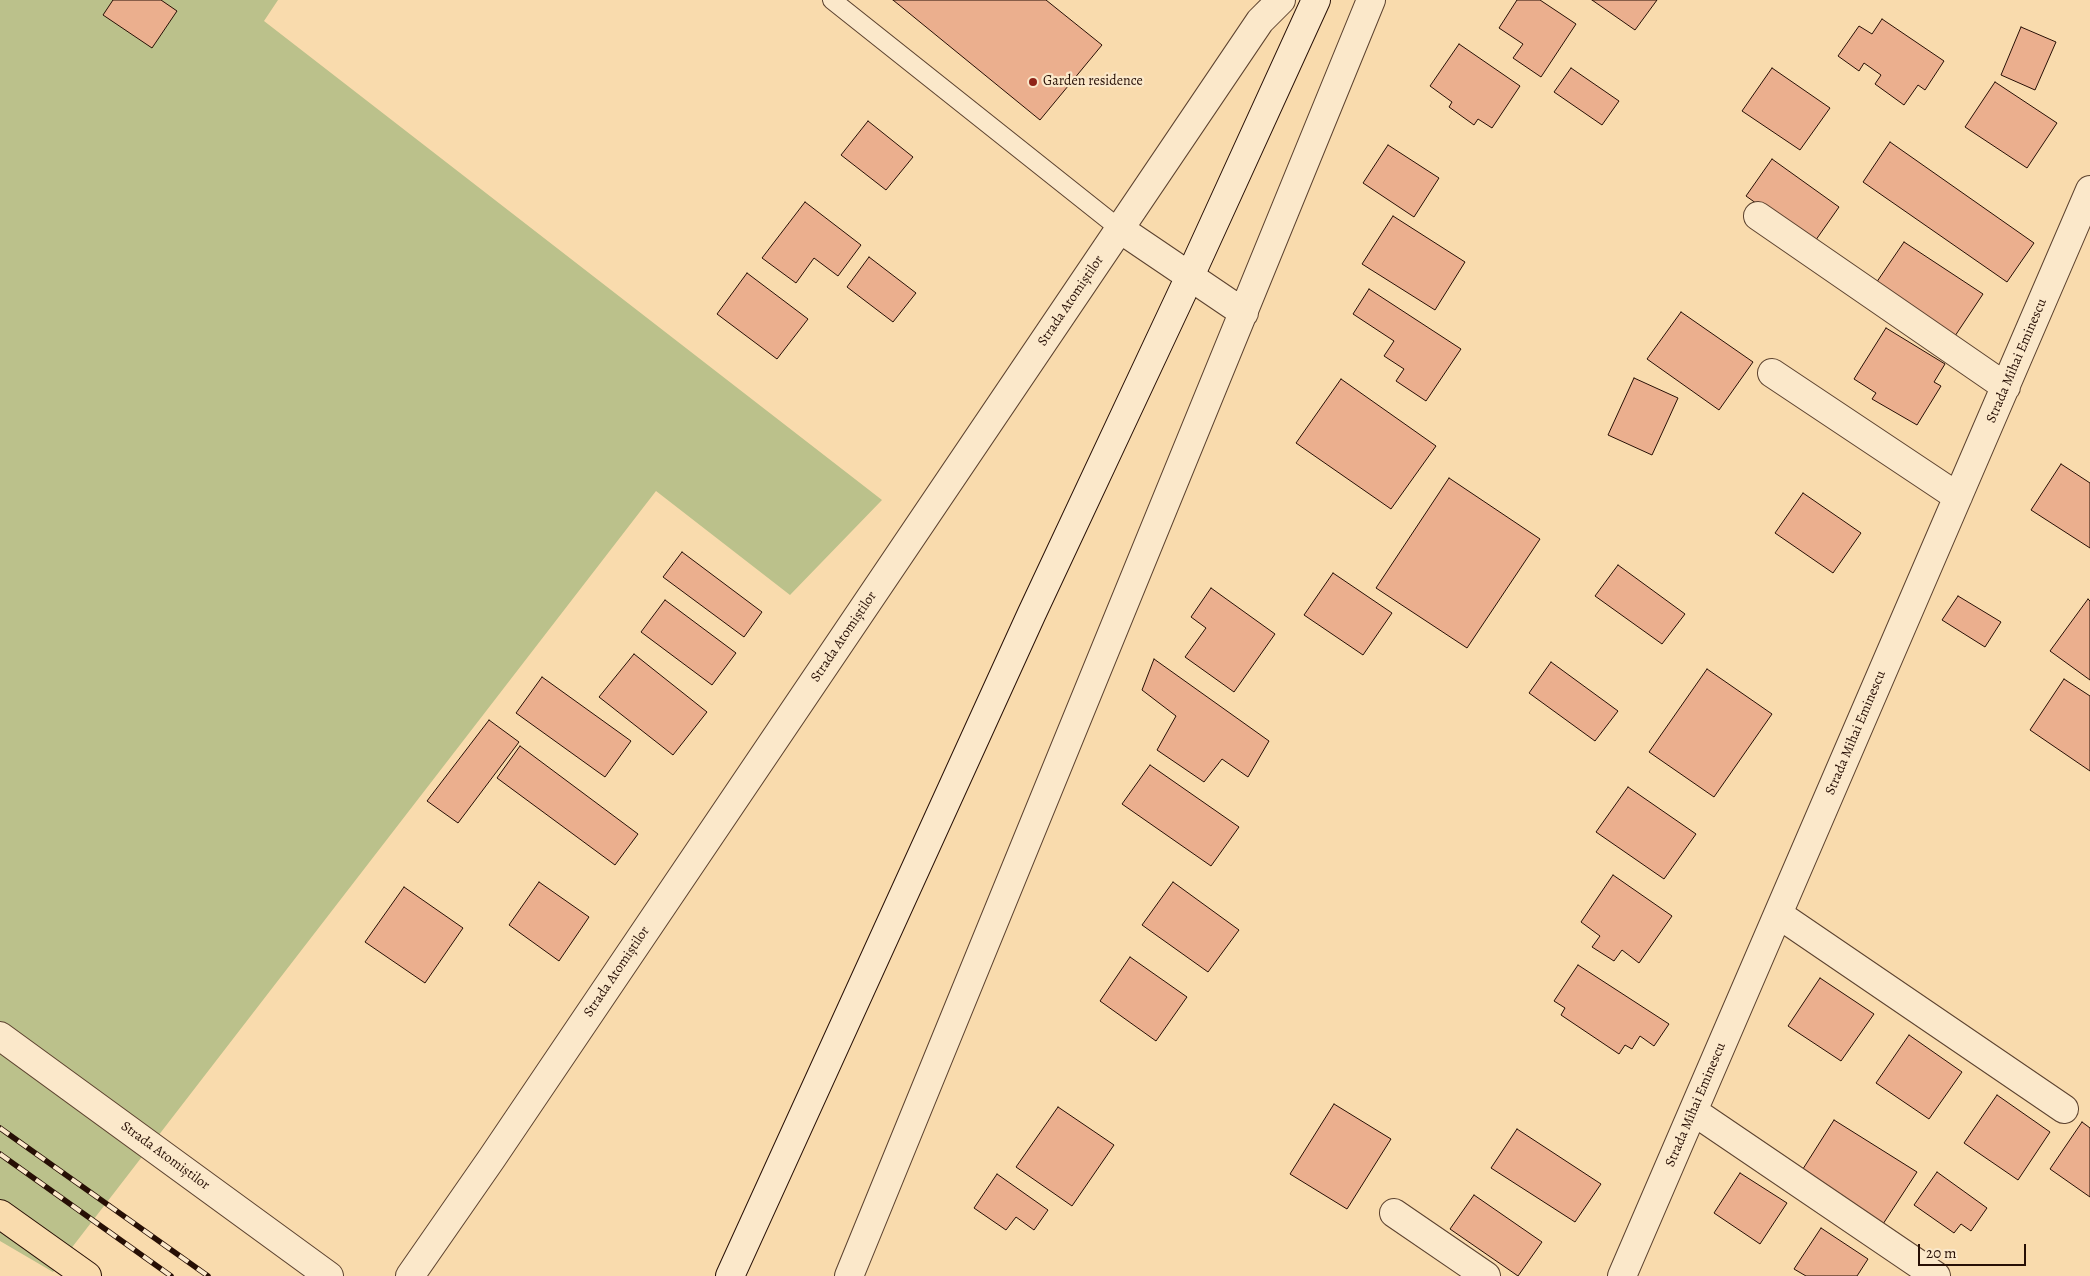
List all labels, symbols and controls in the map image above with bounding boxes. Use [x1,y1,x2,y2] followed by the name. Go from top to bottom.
[1043,74,1143,90] place label: Garden residence
[1027,76,1039,88] marker: Garden residence
[1034,252,1108,350] street label: Strada Atomiștilor
[1983,296,2051,426] street label: Strada Mihai Eminescu
[807,588,881,686] street label: Strada Atomiștilor
[1822,668,1890,798] street label: Strada Mihai Eminescu
[580,923,654,1021] street label: Strada Atomiștilor
[1662,1040,1730,1170] street label: Strada Mihai Eminescu
[117,1118,213,1194] street label: Strada Atomiștilor
[1920,1234,2028,1266] scale bar
[1926,1243,1957,1263] text: 20 m

